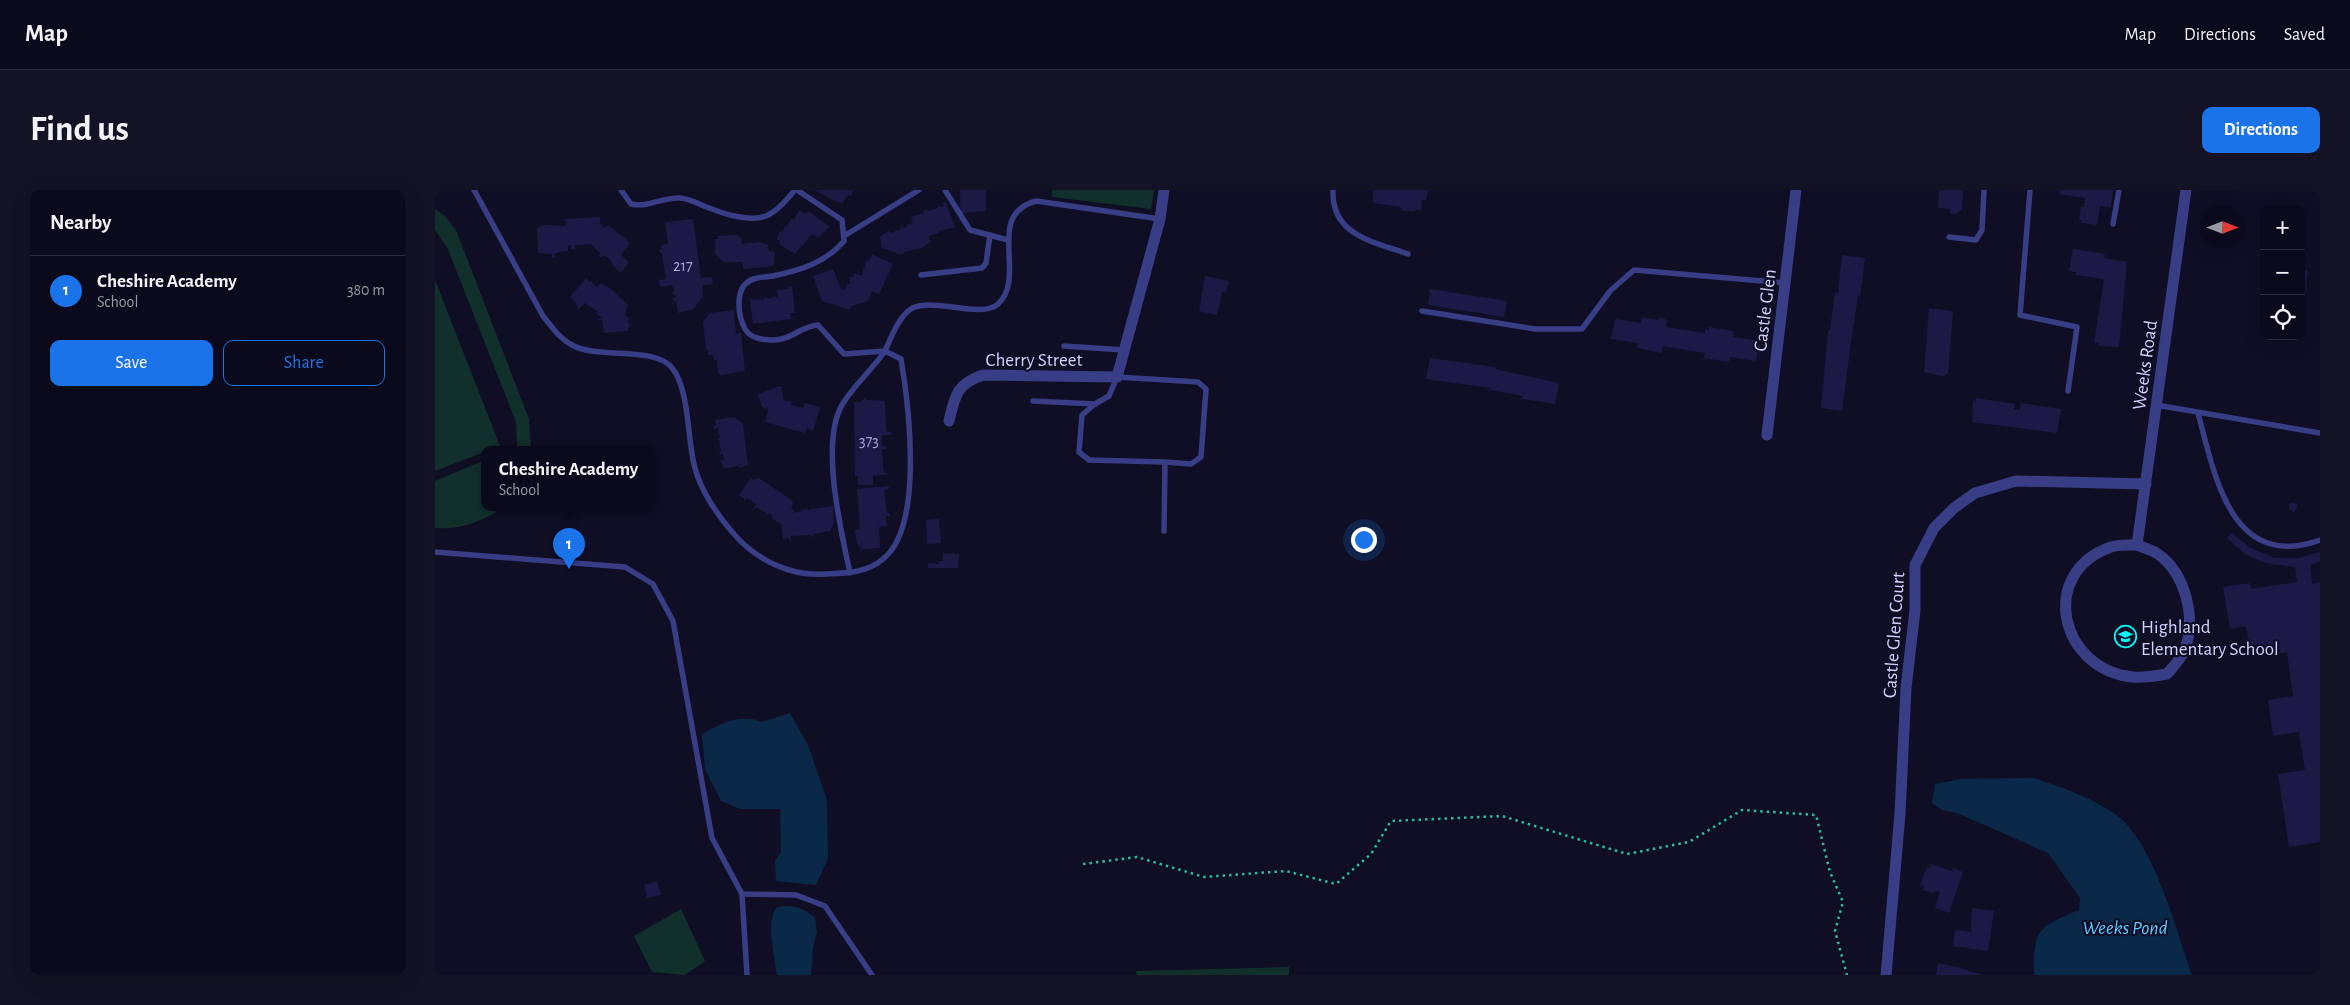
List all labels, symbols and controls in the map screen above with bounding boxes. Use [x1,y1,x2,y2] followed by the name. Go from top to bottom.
[25,22,68,46] text: Map
[2125,26,2156,44] text: Map
[2184,26,2256,44] text: Directions
[2284,26,2325,44] text: Saved
[2202,107,2320,153] button: Directions
[30,112,129,147] text: Find us
[2200,205,2245,250] north arrow
[2260,205,2305,340] map controls
[2260,205,2305,250] button: +
[50,212,111,233] text: Nearby
[2260,250,2305,295] button: −
[673,258,693,274] house number: 217
[1751,268,1780,352] street label: Castle Glen
[97,272,237,291] text: Cheshire Academy
[63,282,69,298] text: 1
[347,282,385,298] text: 380 m
[97,294,138,310] text: School
[2260,295,2305,340] button: locate
[2130,319,2161,411] street label: Weeks Road
[50,340,213,386] button: Save
[223,340,385,386] button: Share
[986,351,1083,370] street label: Cherry Street
[859,433,879,449] house number: 373
[481,446,656,511] popup
[499,460,638,479] text: Cheshire Academy
[499,482,540,498] text: School
[1351,527,1377,553] your location
[553,528,585,569] pin: 1
[1881,571,1908,699] street label: Castle Glen Court
[2141,618,2279,659] place label: Highland Elementary School
[2113,625,2137,649] school or university icon: Highland Elementary School
[2082,918,2168,938] water label: Weeks Pond

